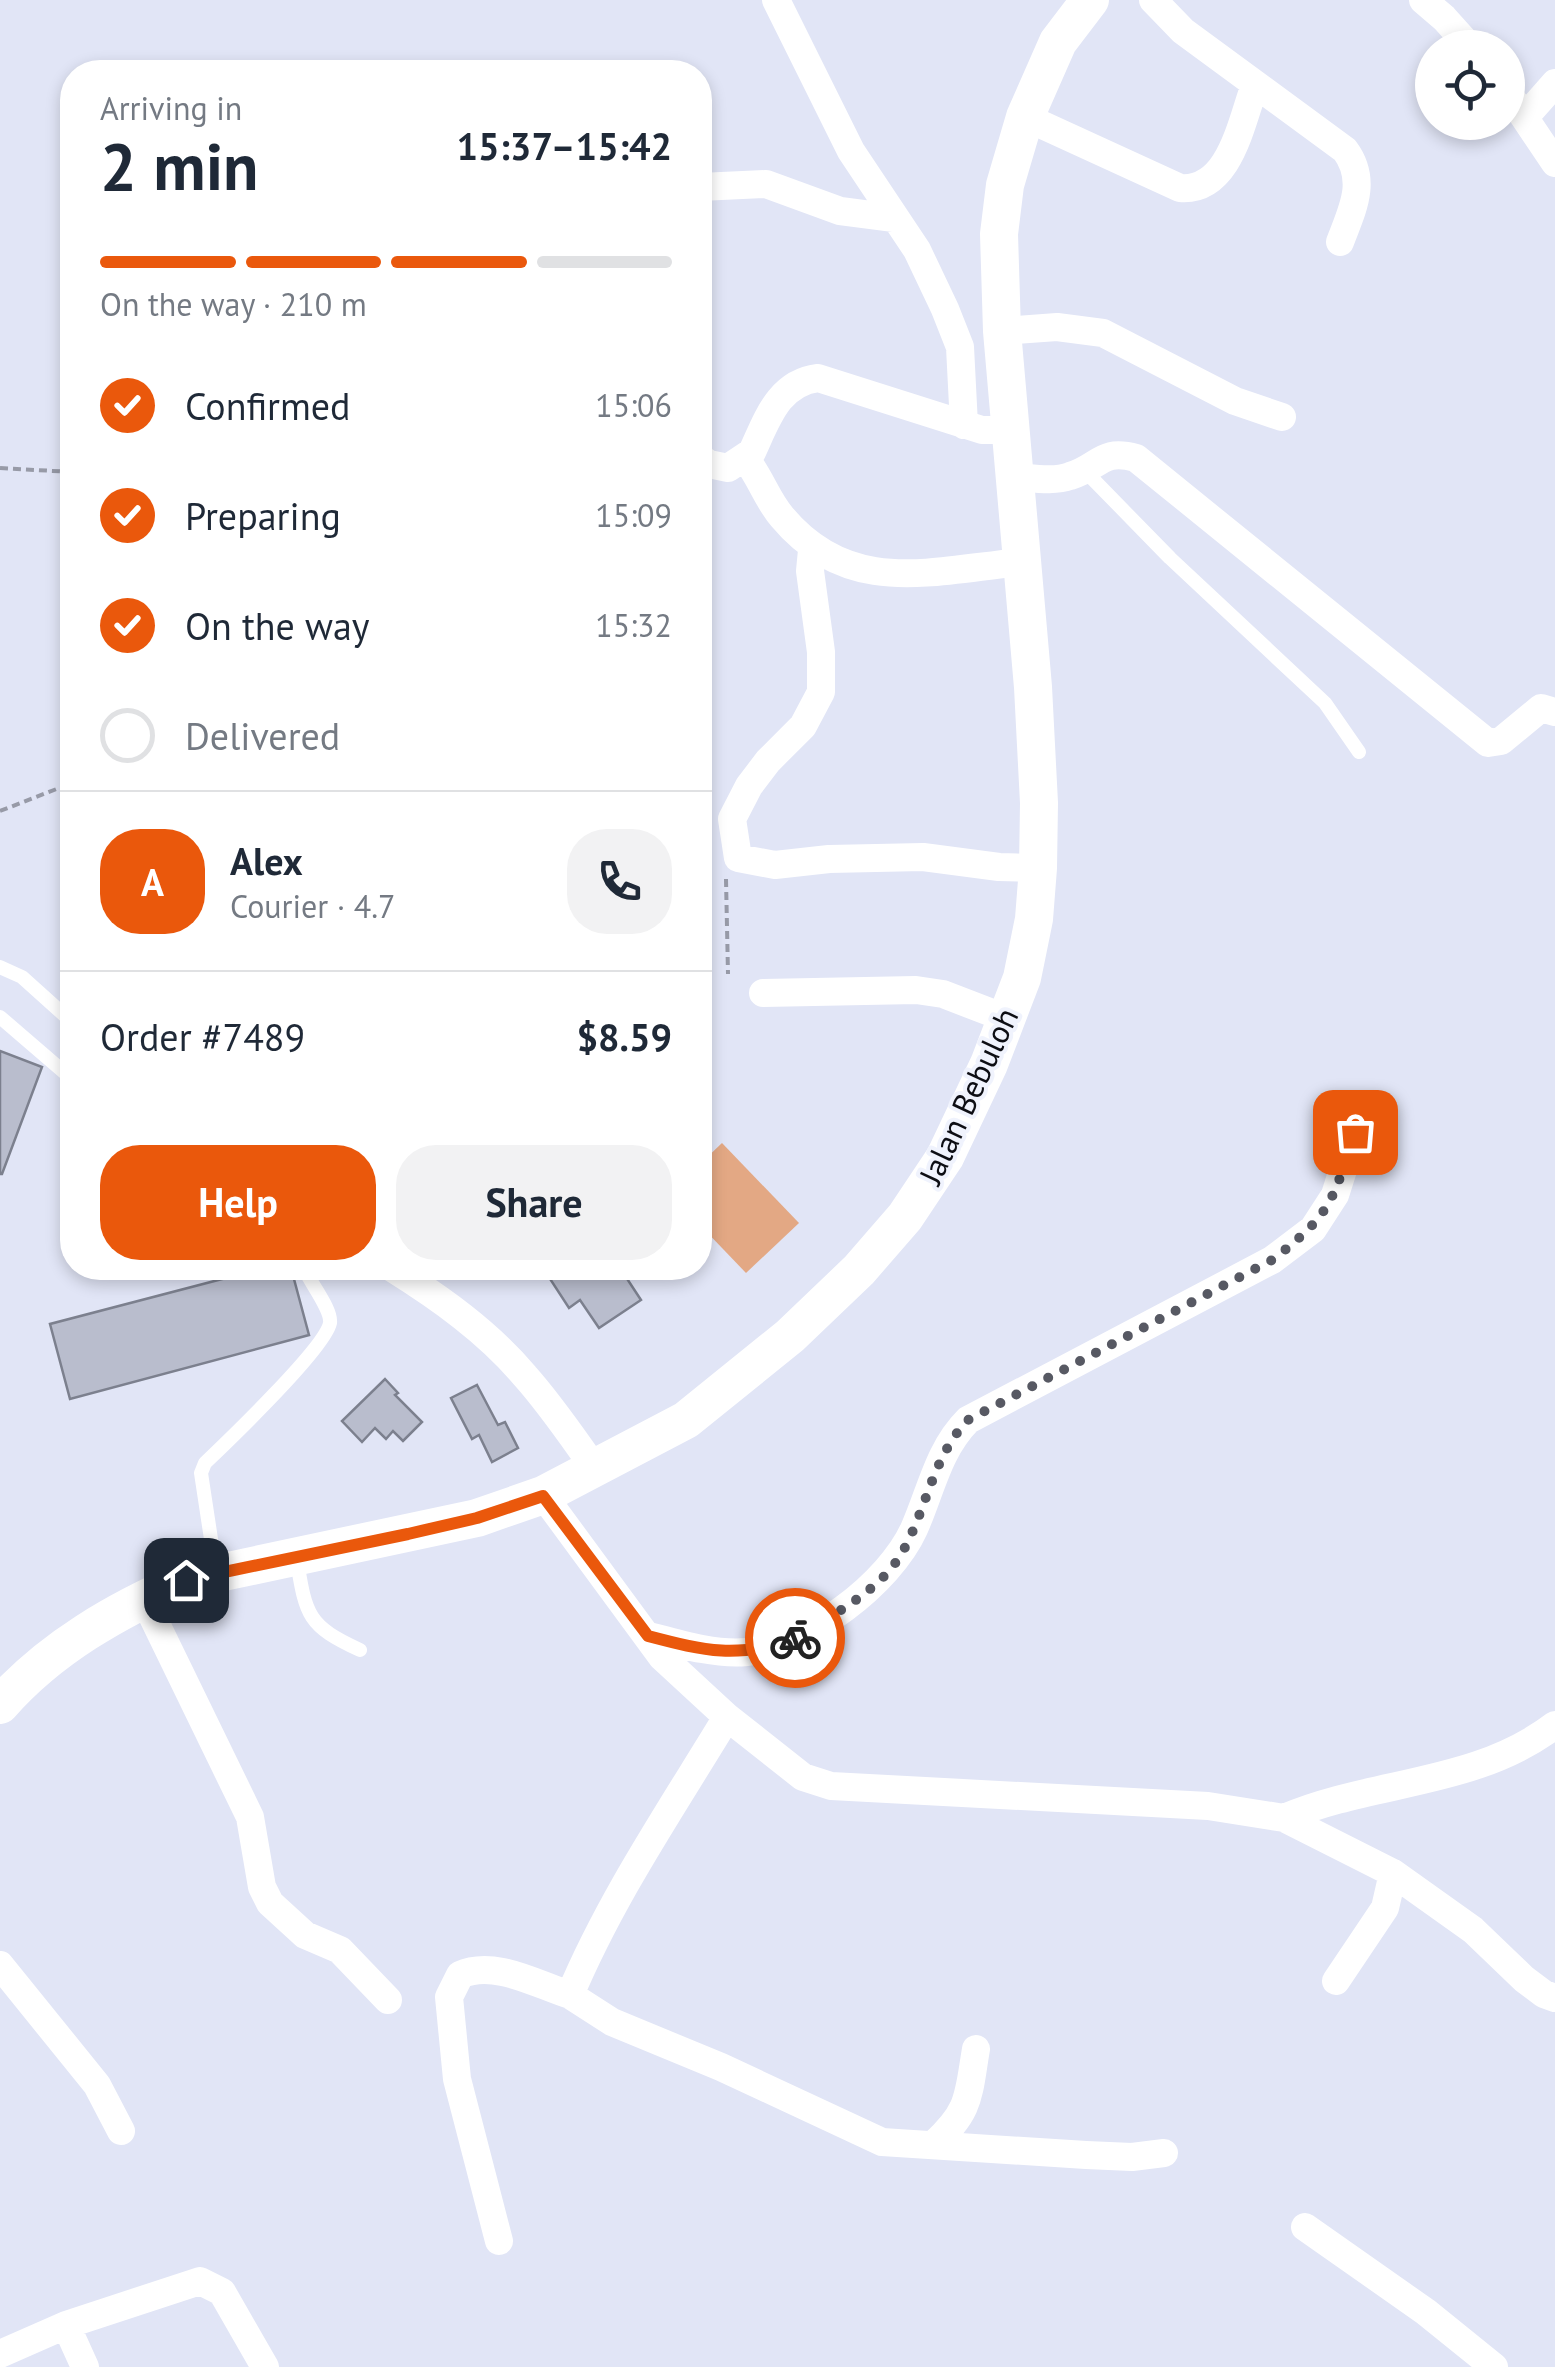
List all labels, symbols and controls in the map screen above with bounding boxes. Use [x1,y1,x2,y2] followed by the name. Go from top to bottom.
[1415,30,1525,140] map controls
[1415,30,1525,140] button: locate
[100,87,242,129] text: Arriving in
[457,121,672,170] text: 15:37–15:42
[100,124,259,208] text: 2 min
[100,283,367,325] text: On the way · 210 m
[100,378,155,433] icon: check
[185,381,351,430] text: Confirmed
[595,384,672,426] text: 15:06
[100,488,155,543] icon: check
[185,491,341,540] text: Preparing
[595,494,672,536] text: 15:09
[100,598,155,653] icon: check
[185,601,370,650] text: On the way
[595,604,672,646] text: 15:32
[185,711,340,760] text: Delivered
[567,829,672,934] button: phone
[230,836,303,885] text: Alex
[141,857,164,906] text: A
[230,885,396,927] text: Courier · 4.7
[908,1001,1027,1192] street label: Jalan Bebuloh
[100,1012,305,1061] text: Order #7489
[576,1012,672,1061] text: $8.59
[1313,1090,1398,1175] pin
[1328,1105,1383,1160] icon: bag
[100,1145,376,1260] button: Help
[396,1145,672,1260] button: Share
[144,1538,229,1623] pin
[159,1553,214,1608] icon: home
[745,1588,845,1688] courier
[768,1611,823,1666] icon: bike

